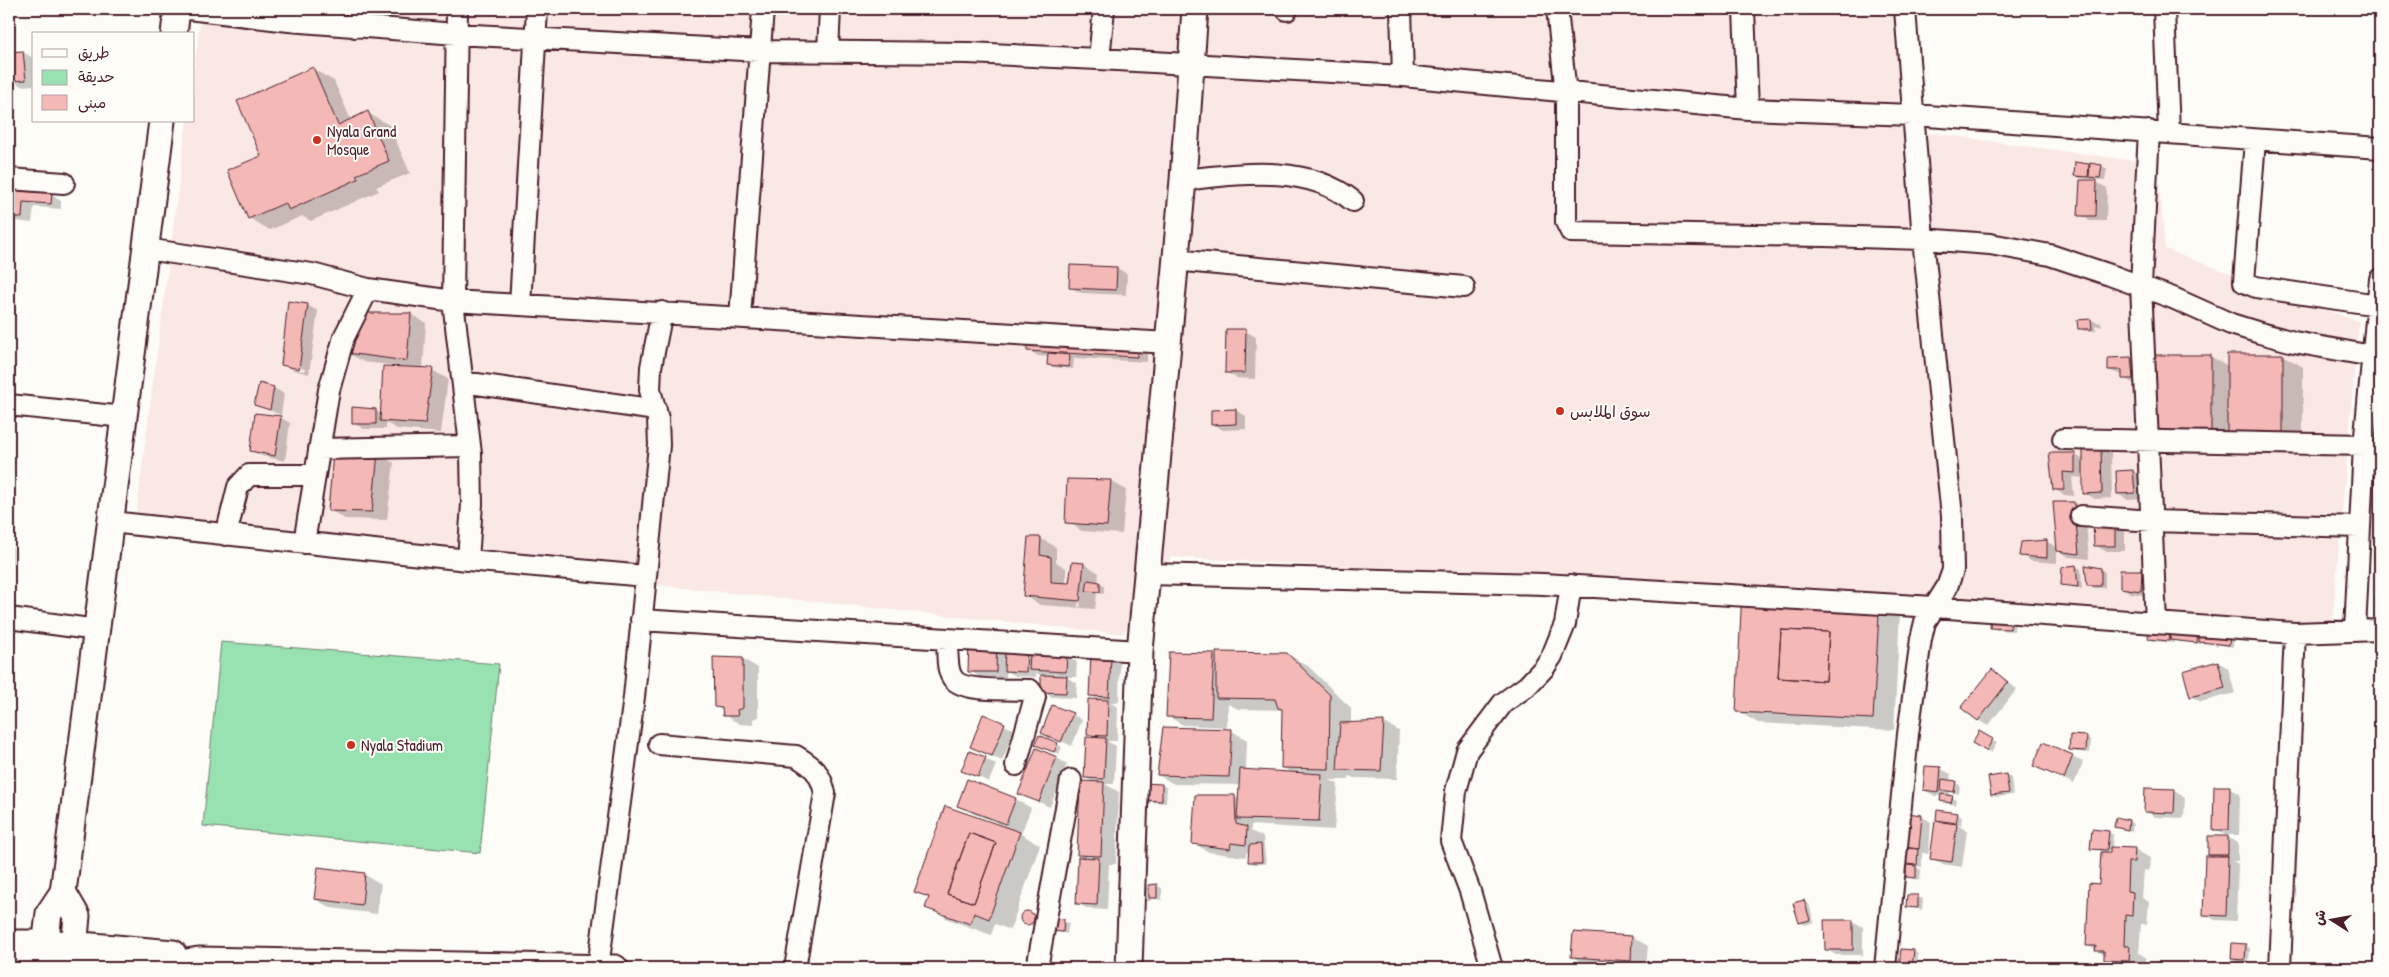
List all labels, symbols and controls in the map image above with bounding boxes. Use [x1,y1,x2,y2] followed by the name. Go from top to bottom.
[32,32,195,122] legend
[78,42,110,63] text: طريق
[78,66,115,87] text: حديقة
[78,92,106,113] text: مبنى
[327,120,396,160] place label: Nyala Grand Mosque
[311,134,323,146] marker: Nyala Grand Mosque
[1570,400,1651,422] place label: سوق الملابس
[1554,405,1566,417] marker: سوق الملابس
[361,734,443,756] place label: Nyala Stadium
[345,739,357,751] marker: Nyala Stadium
[2306,894,2356,944] north arrow
[2308,908,2330,927] text: ش

